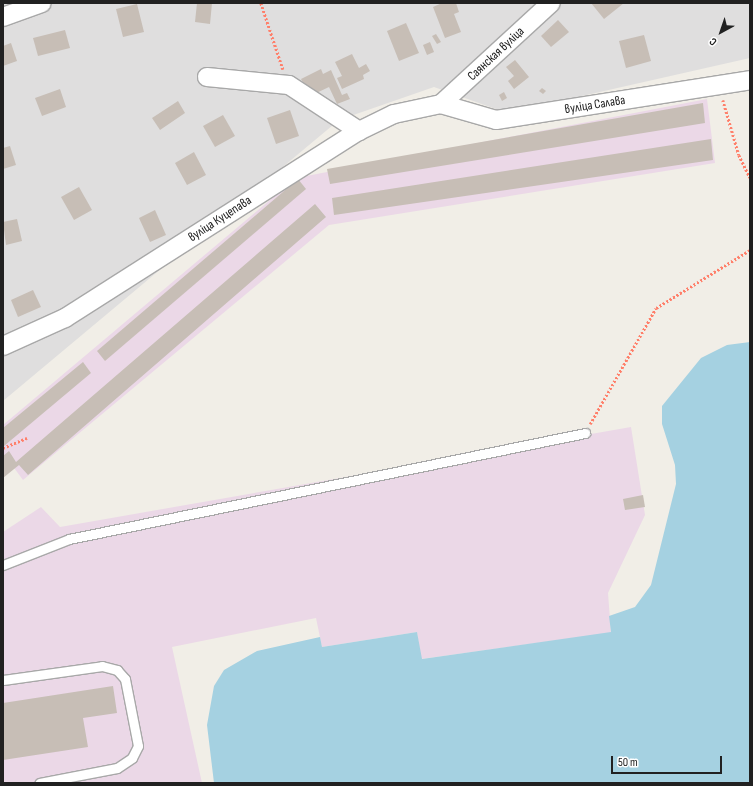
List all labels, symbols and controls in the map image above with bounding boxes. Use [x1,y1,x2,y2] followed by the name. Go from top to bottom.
[701,12,741,52] north arrow
[464,24,528,84] street label: Саянская вуліца
[707,35,719,48] text: С
[564,93,626,117] street label: вуліца Салава
[185,193,255,245] street label: вуліца Куцепава
[613,748,724,774] scale bar
[618,755,638,770] text: 50 m

